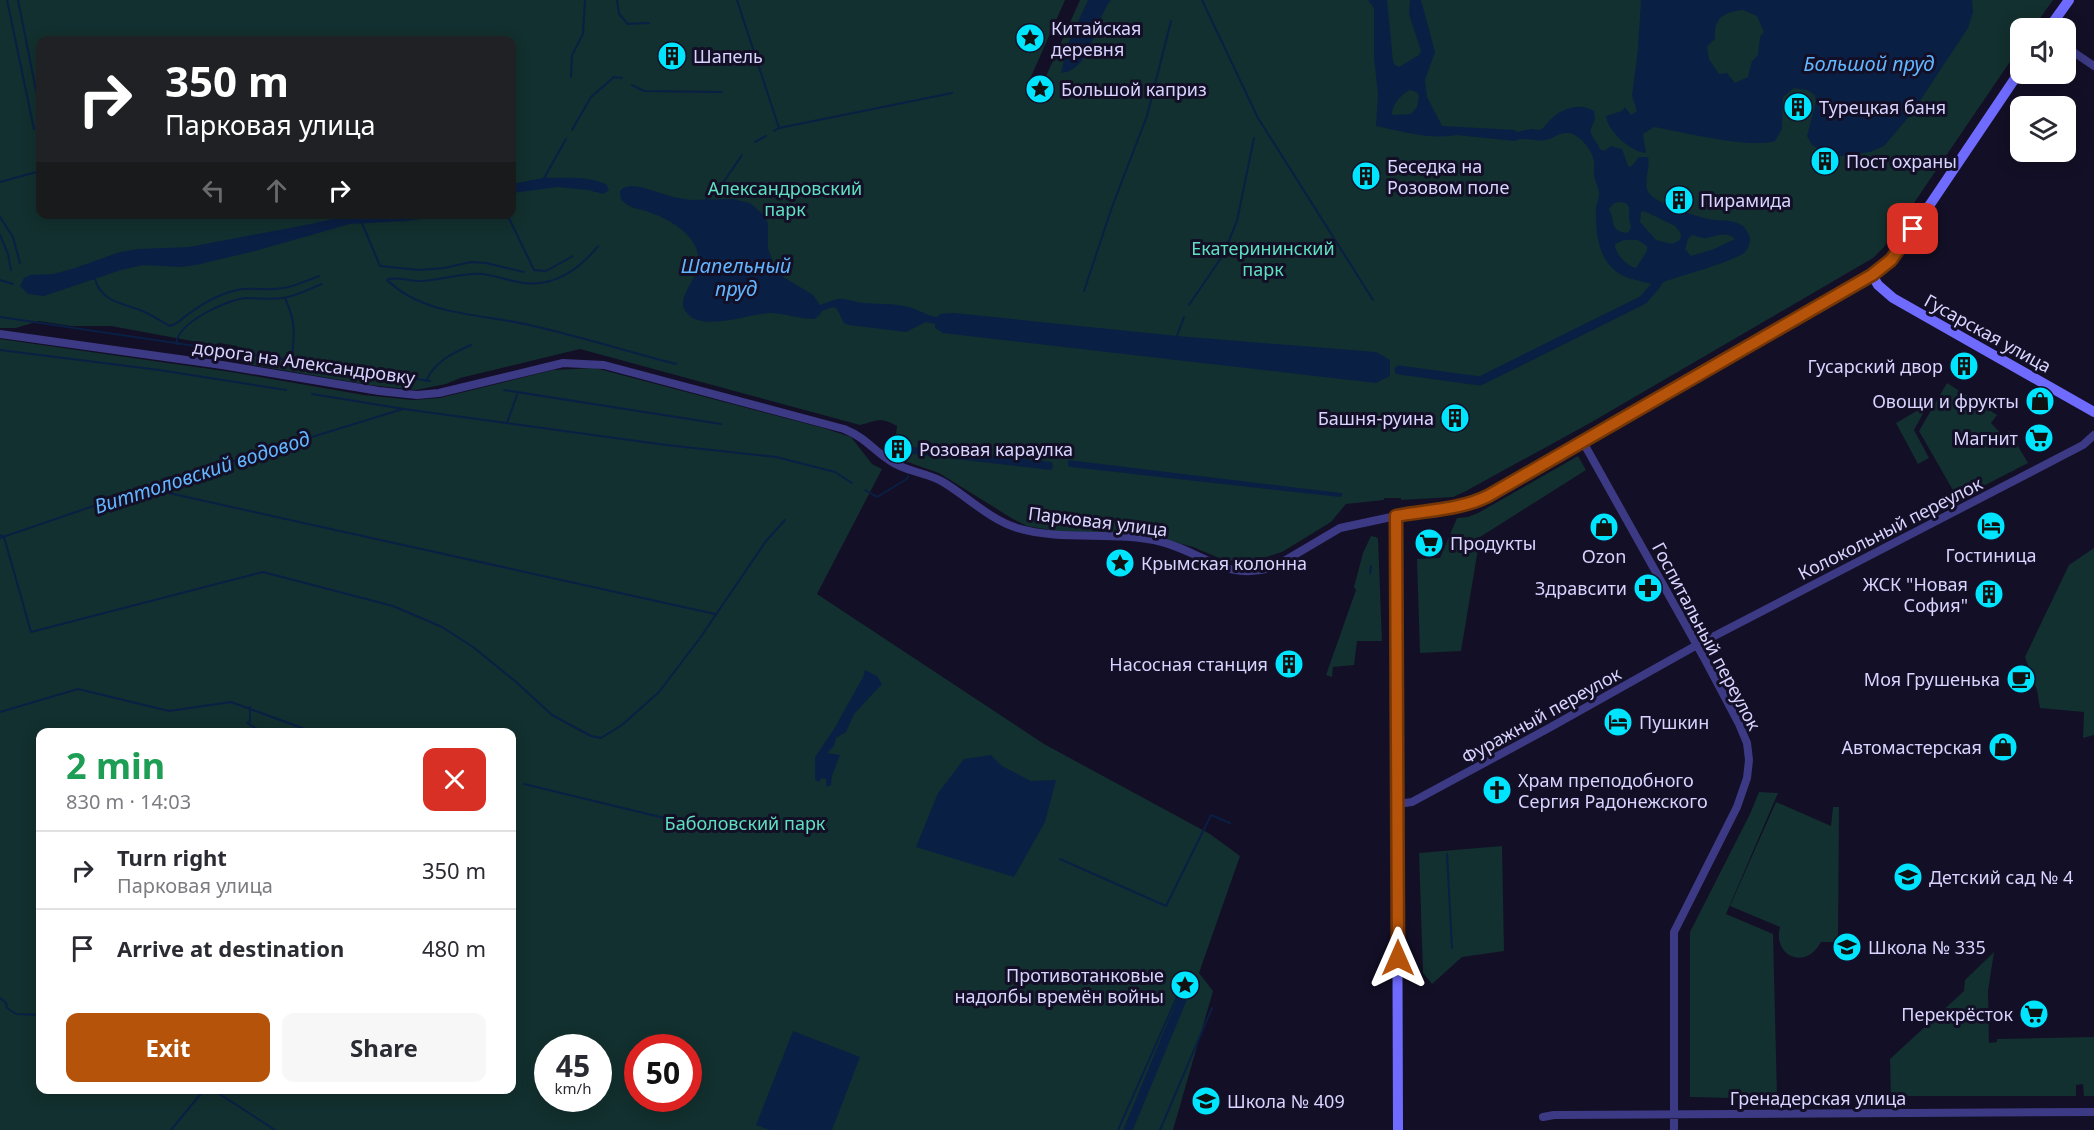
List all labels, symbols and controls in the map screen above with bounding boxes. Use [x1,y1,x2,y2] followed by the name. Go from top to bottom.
[1051,16,1141,61] place label: Китайская деревня
[2010,18,2076,162] map controls
[2010,18,2076,84] button: sound
[1014,22,1046,54] place icon: Китайская деревня
[656,40,688,72] building icon: Шапель
[693,44,763,68] place label: Шапель
[1804,50,1934,77] water label: Большой пруд
[165,52,289,109] text: 350 m
[66,60,144,138] icon: right
[1024,73,1056,105] place icon: Большой каприз
[1061,77,1207,101] place label: Большой каприз
[1782,91,1814,123] building icon: Турецкая баня
[1819,95,1946,119] place label: Турецкая баня
[2010,96,2076,162] button: layers
[165,106,375,143] text: Парковая улица
[1809,145,1841,177] building icon: Пост охраны
[1846,149,1957,173] place label: Пост охраны
[1387,154,1509,199] place label: Беседка на Розовом поле
[1350,160,1382,192] building icon: Беседка на Розовом поле
[197,174,230,207] icon: left
[260,174,293,207] icon: ahead
[323,174,356,207] icon: right
[708,176,862,221] park label: Александровский парк
[1663,184,1695,216] building icon: Пирамида
[1700,188,1791,212] place label: Пирамида
[1887,203,1938,254] pin
[1896,212,1929,245] icon: arrive
[1191,236,1335,281] park label: Екатерининский парк
[681,252,791,302] water label: Шапельный пруд
[1920,288,2056,378] street label: Гусарская улица
[191,335,417,390] street label: дорога на Александровку
[1948,350,1980,382] building icon: Гусарский двор
[1808,354,1943,378] place label: Гусарский двор
[2024,385,2056,417] shop icon: Овощи и фрукты
[1872,389,2019,413] place label: Овощи и фрукты
[1439,402,1471,434] building icon: Башня-руина
[1318,406,1434,430] place label: Башня-руина
[2023,422,2055,454] supermarket icon: Магнит
[91,424,313,520] water label: Виттоловский водовод
[1953,426,2019,450] place label: Магнит
[882,433,914,465] building icon: Розовая караулка
[919,437,1073,461] place label: Розовая караулка
[1794,471,1987,585] street label: Колокольный переулок
[1027,501,1169,541] street label: Парковая улица
[1975,510,2007,542] hotel icon: Гостиница
[1588,511,1620,543] shop icon: Ozon
[1413,527,1445,559] supermarket icon: Продукты
[1450,531,1536,555] place label: Продукты
[1647,538,1767,735] street label: Госпитальный переулок
[1946,543,2036,567] place label: Гостиница
[1582,544,1626,568] place label: Ozon
[1104,547,1136,579] place icon: Крымская колонна
[1141,551,1307,575] place label: Крымская колонна
[1632,572,1664,604] pharmacy icon: Здравсити
[1863,572,1968,617] place label: ЖСК "Новая София"
[1535,576,1627,600] place label: Здравсити
[1973,578,2005,610] building icon: ЖСК "Новая София"
[1273,648,1305,680] building icon: Насосная станция
[1109,652,1268,676] place label: Насосная станция
[1457,661,1625,769] street label: Фуражный переулок
[2005,663,2037,695] cafe icon: Моя Грушенька
[1864,667,2000,691] place label: Моя Грушенька
[1602,706,1634,738] hotel icon: Пушкин
[1639,710,1709,734] place label: Пушкин
[1987,731,2019,763] shop icon: Автомастерская
[1841,735,1982,759] place label: Автомастерская
[66,741,165,790] text: 2 min
[423,748,486,811] button: close
[1518,768,1708,813] place label: Храм преподобного Сергия Радонежского
[1481,774,1513,806] church icon: Храм преподобного Сергия Радонежского
[66,788,191,815] text: 830 m · 14:03
[665,811,826,835] park label: Баболовский парк
[117,842,227,872] text: Turn right
[66,854,99,887] icon: right
[422,855,486,885] text: 350 m
[1892,861,1924,893] school or university icon: Детский сад № 4
[1929,865,2073,889] place label: Детский сад № 4
[117,872,273,899] text: Парковая улица
[1366,926,1430,990] position arrow
[1831,931,1863,963] school or university icon: Школа № 335
[66,932,99,965] icon: arrive
[117,933,344,963] text: Arrive at destination
[422,933,486,963] text: 480 m
[1868,935,1986,959] place label: Школа № 335
[954,963,1164,1008] place label: Противотанковые надолбы времён войны
[1169,969,1201,1001] place icon: Противотанковые надолбы времён войны
[2018,998,2050,1030] supermarket icon: Перекрёсток
[1901,1002,2013,1026] place label: Перекрёсток
[66,1013,270,1082] button: Exit
[282,1013,486,1082] button: Share
[624,1034,702,1112] speed limit sign: 50
[556,1045,590,1086] text: 45
[555,1078,591,1098] text: km/h
[1190,1085,1222,1117] school or university icon: Школа № 409
[1730,1086,1906,1110] street label: Гренадерская улица
[1227,1089,1345,1113] place label: Школа № 409

